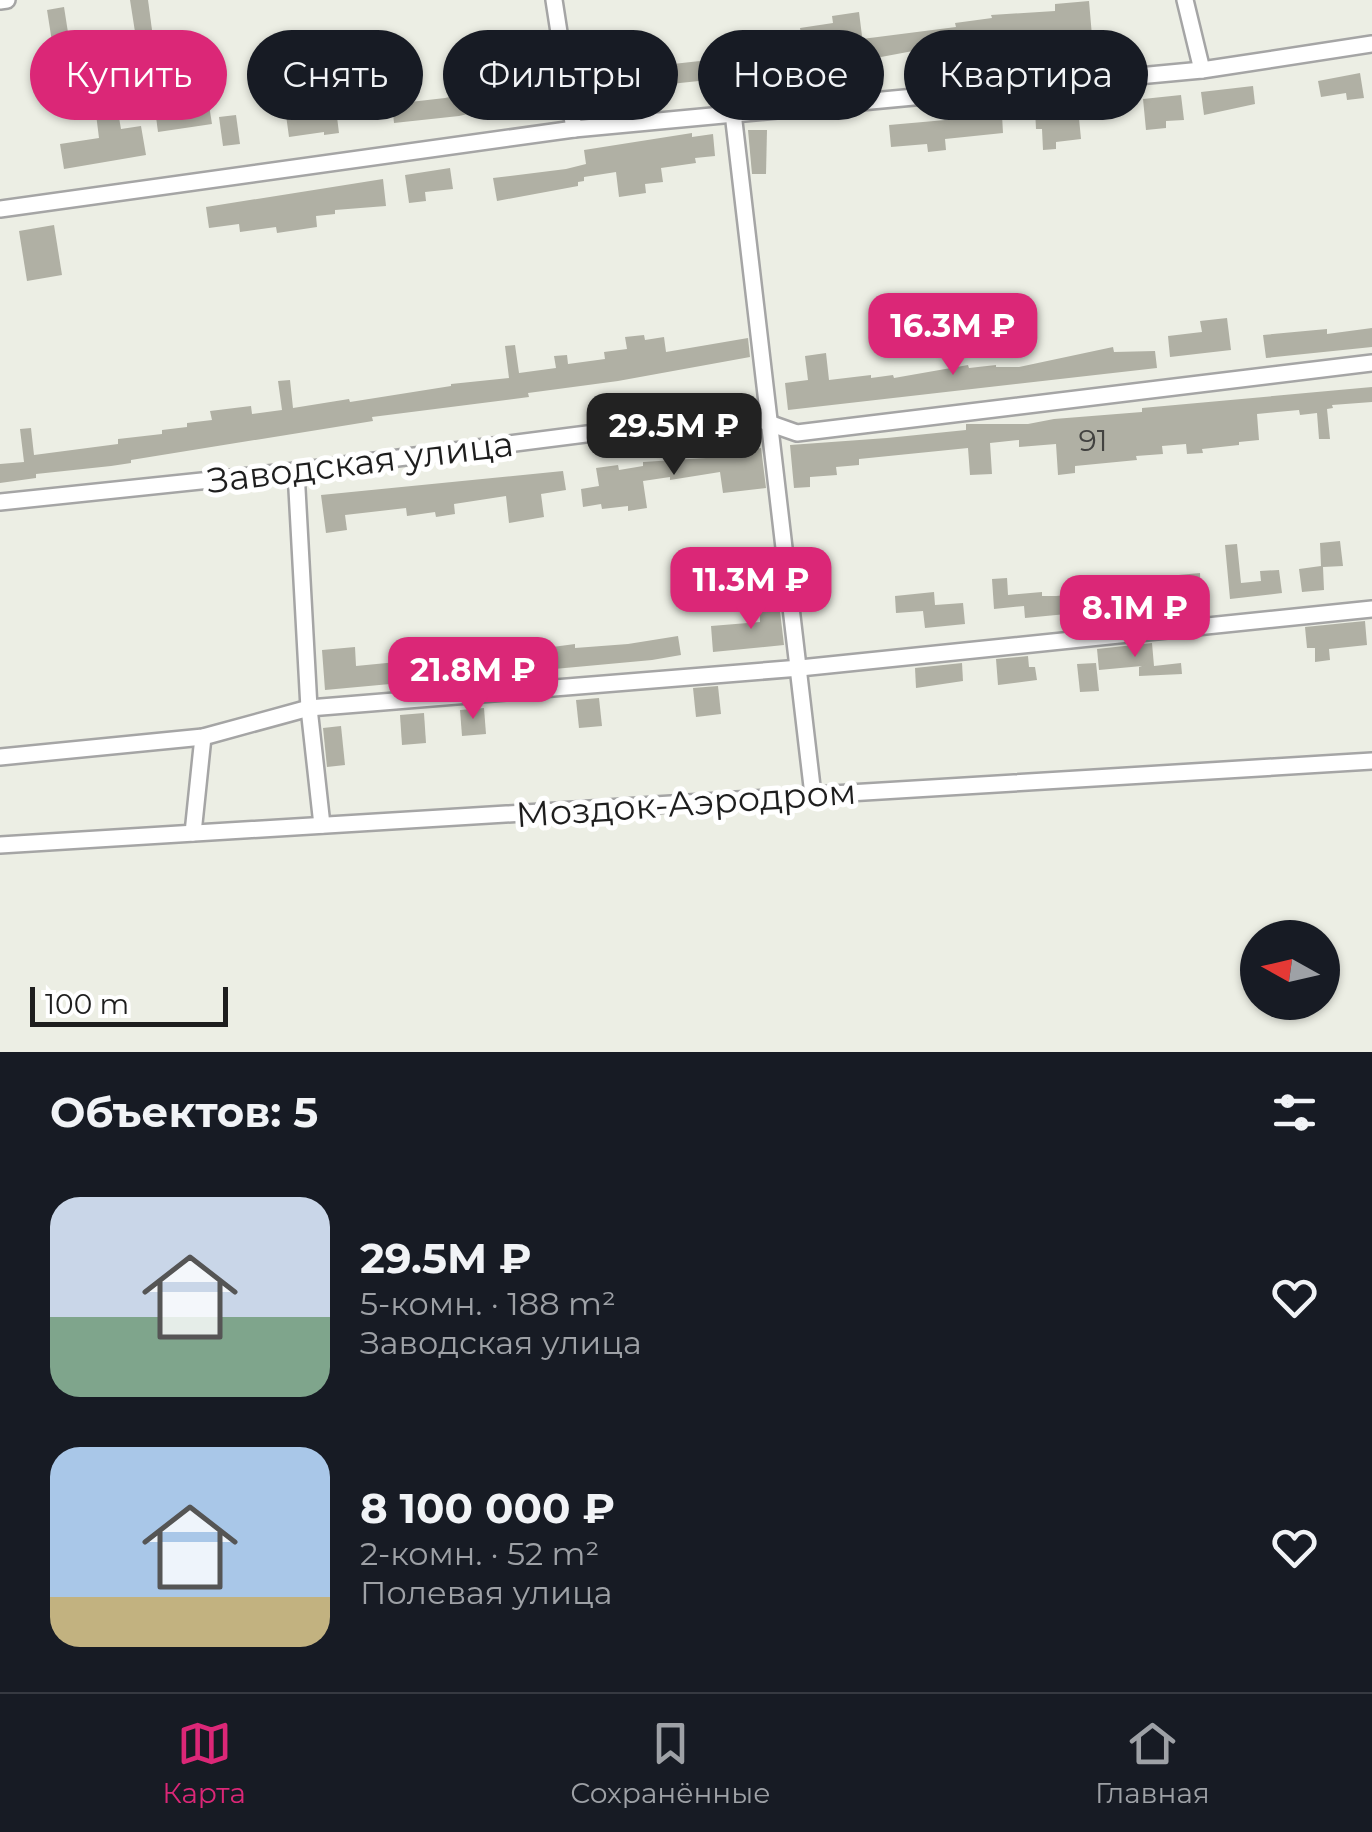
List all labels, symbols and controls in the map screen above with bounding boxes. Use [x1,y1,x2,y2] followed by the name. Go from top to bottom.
[30,30,227,120] chip: Купить
[247,30,423,120] chip: Снять
[443,30,678,120] chip: Фильтры
[698,30,884,120] chip: Новое
[904,30,1148,120] chip: Квартира
[861,293,1045,378] pin: 16.3M ₽
[890,306,1016,345] text: 16.3M ₽
[582,393,766,478] pin: 29.5M ₽
[609,406,739,445] text: 29.5M ₽
[204,422,516,502] street label: Заводская улица
[1078,422,1108,459] house number: 91
[659,547,843,632] pin: 11.3M ₽
[692,560,810,599] text: 11.3M ₽
[1054,575,1216,660] pin: 8.1M ₽
[1082,588,1188,627] text: 8.1M ₽
[381,637,565,722] pin: 21.8M ₽
[410,650,536,689] text: 21.8M ₽
[514,770,858,836] street label: Моздок-Аэродром
[1240,920,1340,1020] north arrow
[1240,920,1340,1020] map controls
[30,982,228,1026] scale bar
[45,987,129,1021] text: 100 m
[1267,1085,1322,1140] icon: filters
[50,1086,318,1138] text: Объектов: 5
[360,1232,532,1284] text: 29.5M ₽
[130,1237,250,1357] icon: home
[1267,1270,1322,1325] icon: heart
[360,1284,616,1323] text: 5-комн. · 188 m²
[360,1323,642,1362] text: Заводская улица
[360,1482,615,1534] text: 8 100 000 ₽
[130,1487,250,1607] icon: home
[1267,1520,1322,1575] icon: heart
[360,1534,599,1573] text: 2-комн. · 52 m²
[360,1573,612,1612] text: Полевая улица
[162,1716,246,1810] tab: Карта
[570,1716,771,1810] tab: Сохранённые
[1095,1716,1210,1810] tab: Главная

